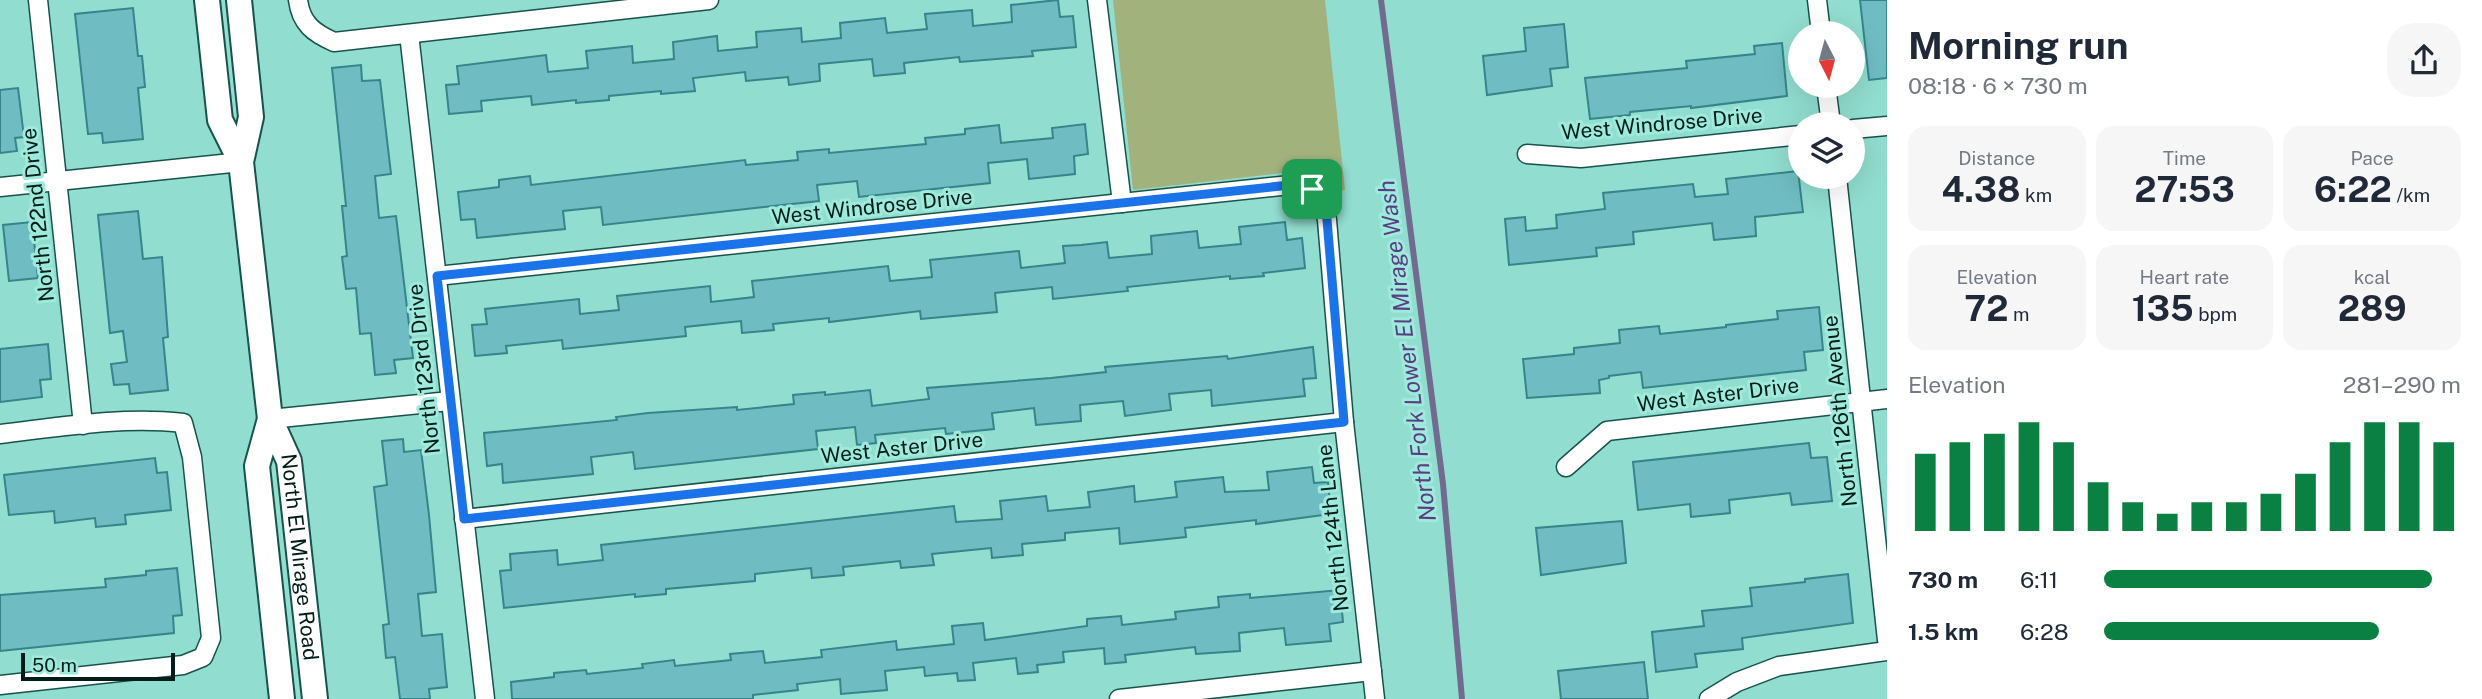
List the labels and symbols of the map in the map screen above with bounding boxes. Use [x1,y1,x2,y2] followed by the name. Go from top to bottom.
[1788,21,1866,98] north arrow
[1560,102,1764,145] street label: West Windrose Drive
[16,127,59,303] street label: North 122nd Drive
[1282,159,1342,219] pin
[1372,179,1441,523] water label: North Fork Lower El Mirage Wash
[770,184,974,229] street label: West Windrose Drive
[402,283,445,455] street label: North 123rd Drive
[1817,314,1862,508] street label: North 126th Avenue
[1636,372,1800,417] street label: West Aster Drive
[820,427,984,468] street label: West Aster Drive
[1311,443,1354,613] street label: North 124th Lane
[276,452,324,662] street label: North El Mirage Road
[21,650,175,682] scale bar

